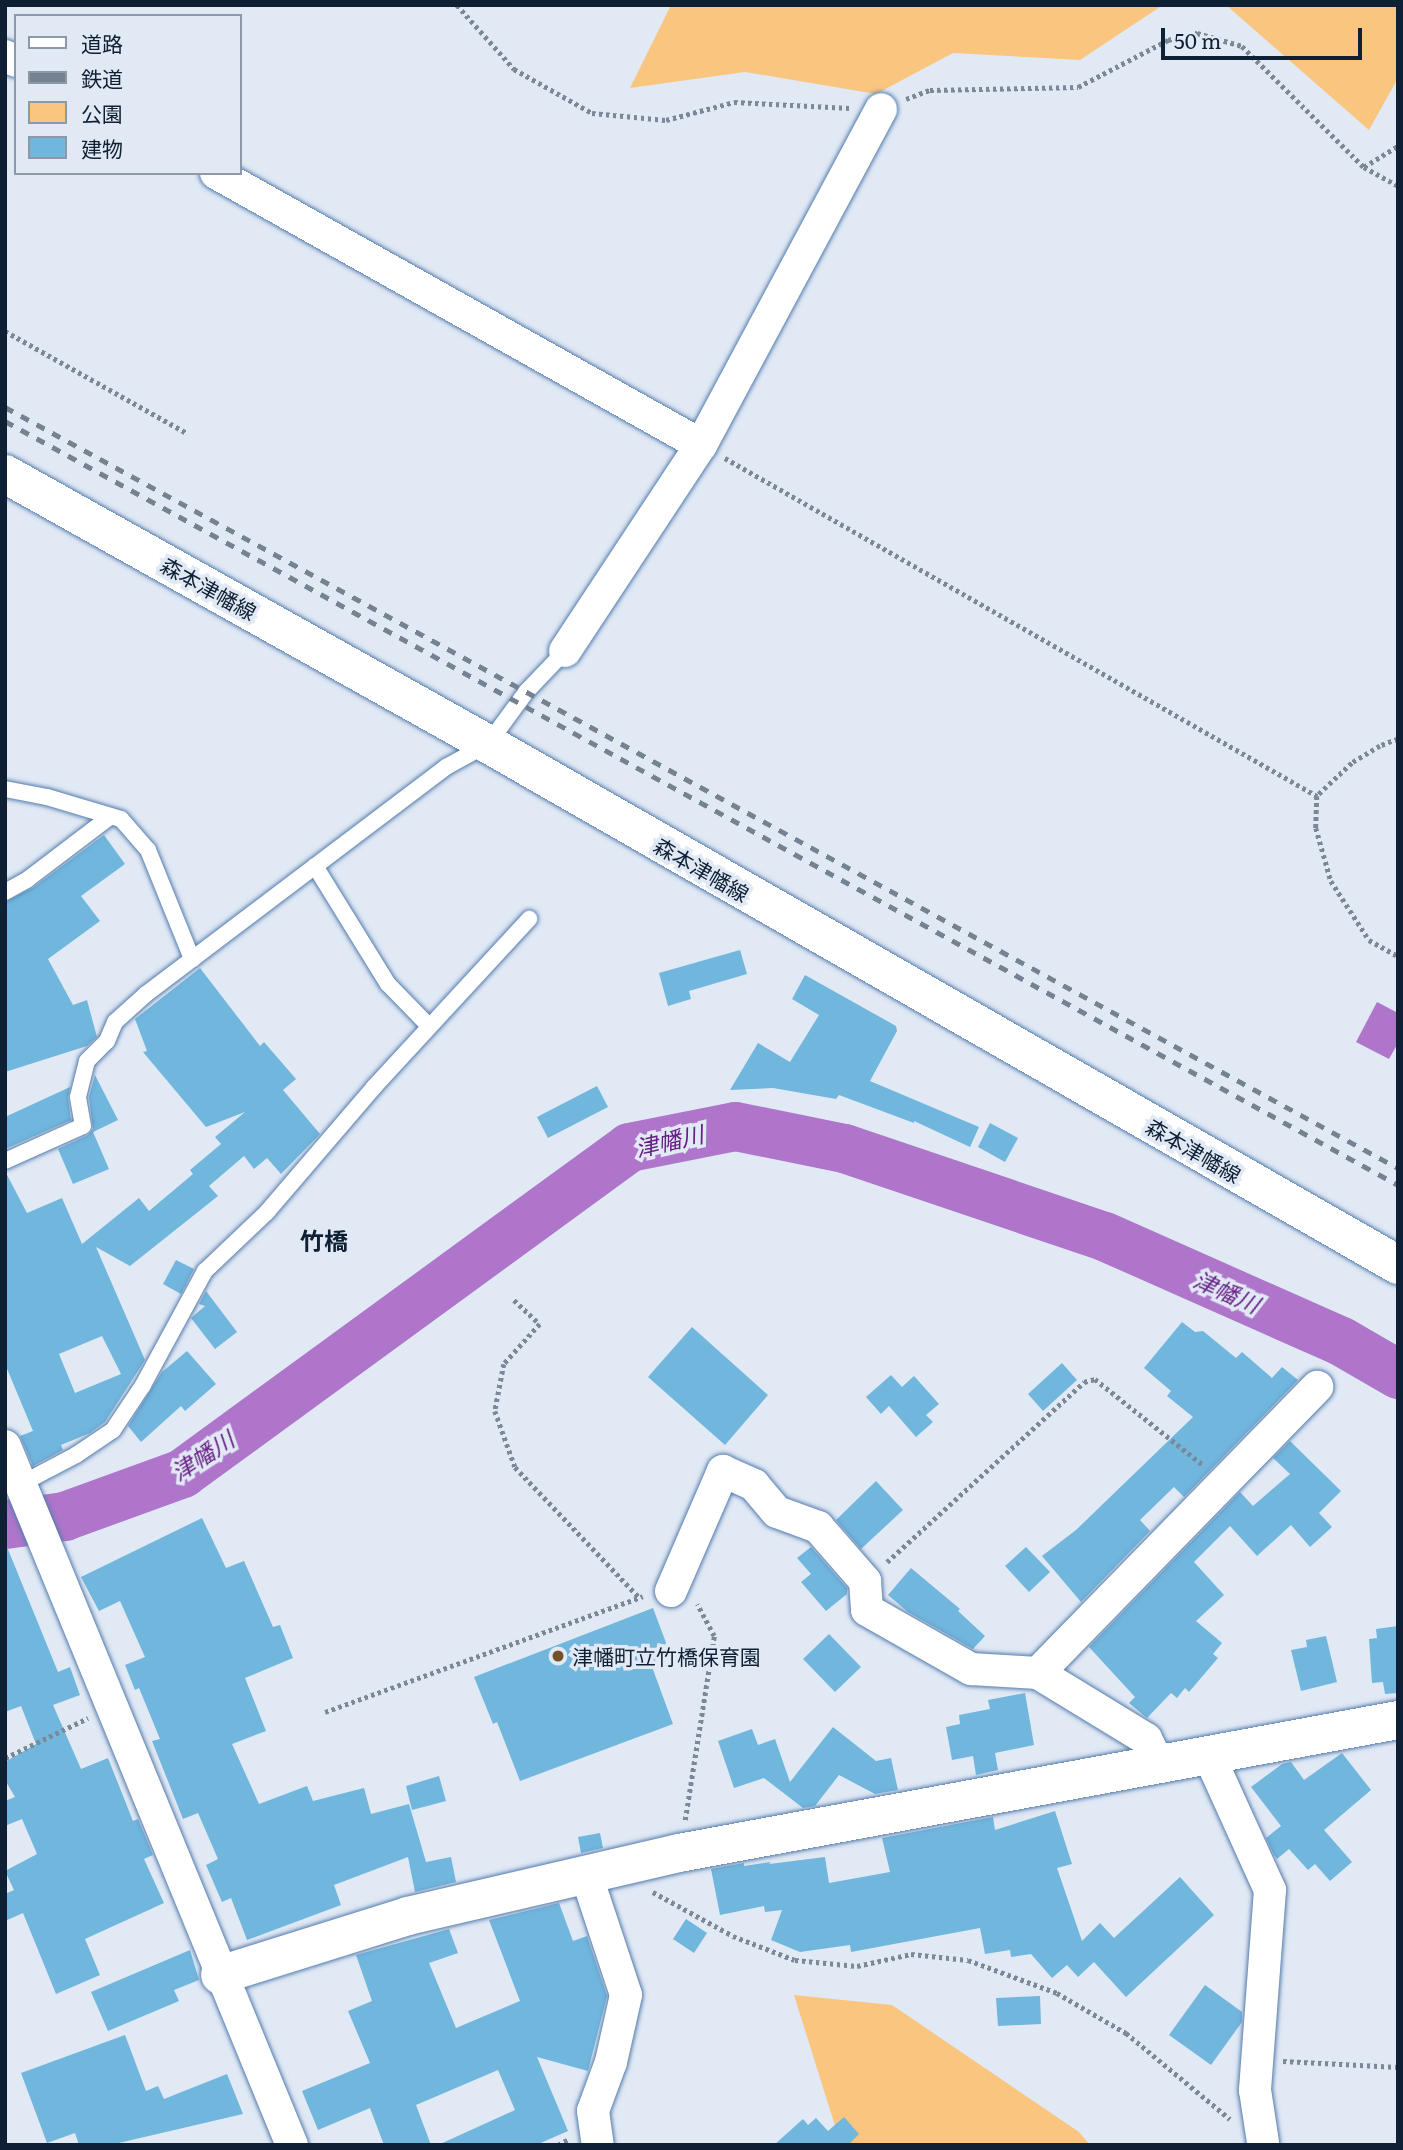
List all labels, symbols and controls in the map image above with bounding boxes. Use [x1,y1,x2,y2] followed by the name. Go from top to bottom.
[14,14,242,175] legend
[1165,14,1366,58] scale bar
[1174,24,1221,55] text: 50 m
[81,27,123,58] text: 道路
[81,62,123,93] text: 鉄道
[81,97,123,128] text: 公園
[81,132,123,163] text: 建物
[157,552,261,624] street label: 森本津幡線
[650,832,754,906] street label: 森本津幡線
[1142,1113,1246,1187] street label: 森本津幡線
[632,1119,706,1161] water label: 津幡川
[300,1226,348,1254] district label: 竹橋
[1190,1264,1264,1318] water label: 津幡川
[166,1425,238,1485] water label: 津幡川
[572,1643,761,1669] place label: 津幡町立竹橋保育園
[550,1648,566,1664] marker: 津幡町立竹橋保育園

